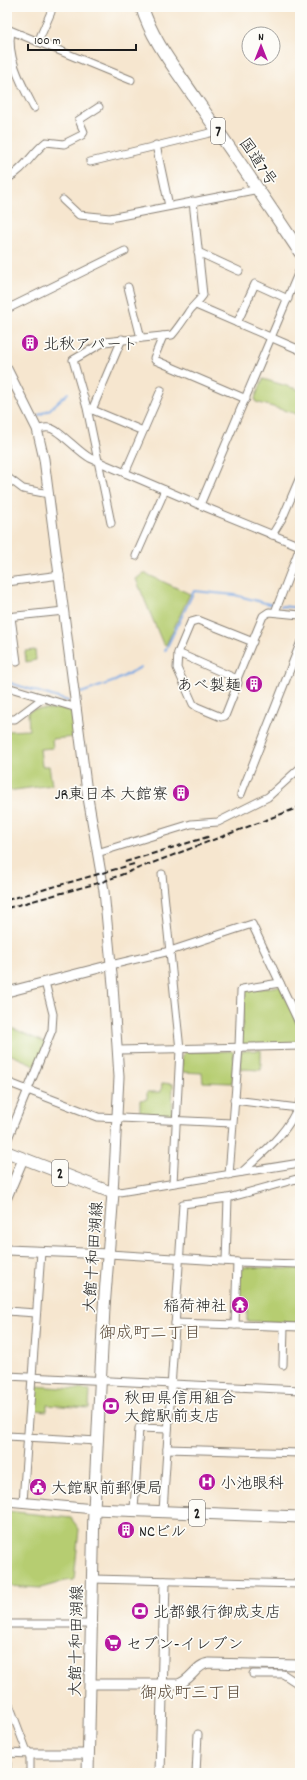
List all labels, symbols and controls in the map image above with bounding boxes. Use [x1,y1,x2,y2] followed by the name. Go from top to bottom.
[28,26,136,52] scale bar
[241,26,281,66] north arrow
[258,30,264,46] text: N
[34,33,61,50] text: 100 m
[211,118,225,144] road number: 7
[232,134,282,191] street label: 国道7号
[20,333,40,353] building icon: 北秋アパート
[43,334,138,357] place label: 北秋アパート
[244,674,264,694] building icon: あべ製麺
[177,675,241,698] place label: あべ製麺
[171,783,191,803] building icon: JR東日本 大館寮
[55,784,168,807] place label: JR東日本 大館寮
[52,1160,68,1186] road number: 2
[79,1201,110,1314] street label: 大館十和田湖線
[230,1295,250,1315] temple icon: 稲荷神社
[163,1296,227,1319] place label: 稲荷神社
[99,1323,201,1347] district label: 御成町二丁目
[124,1388,236,1429] place label: 秋田県信用組合 大館駅前支店
[101,1396,121,1416] bank icon: 秋田県信用組合 大館駅前支店
[197,1472,217,1492] hospital icon: 小池眼科
[220,1473,284,1496] place label: 小池眼科
[28,1477,48,1497] public building icon: 大館駅前郵便局
[51,1478,163,1501] place label: 大館駅前郵便局
[189,1500,205,1526] road number: 2
[116,1520,136,1540] building icon: NCビル
[139,1521,187,1544] place label: NCビル
[65,1585,90,1697] street label: 大館十和田湖線
[130,1601,150,1621] bank icon: 北都銀行御成支店
[153,1602,281,1625] place label: 北都銀行御成支店
[103,1633,123,1653] supermarket icon: セブン-イレブン
[126,1634,243,1657] place label: セブン-イレブン
[140,1683,242,1707] district label: 御成町三丁目

